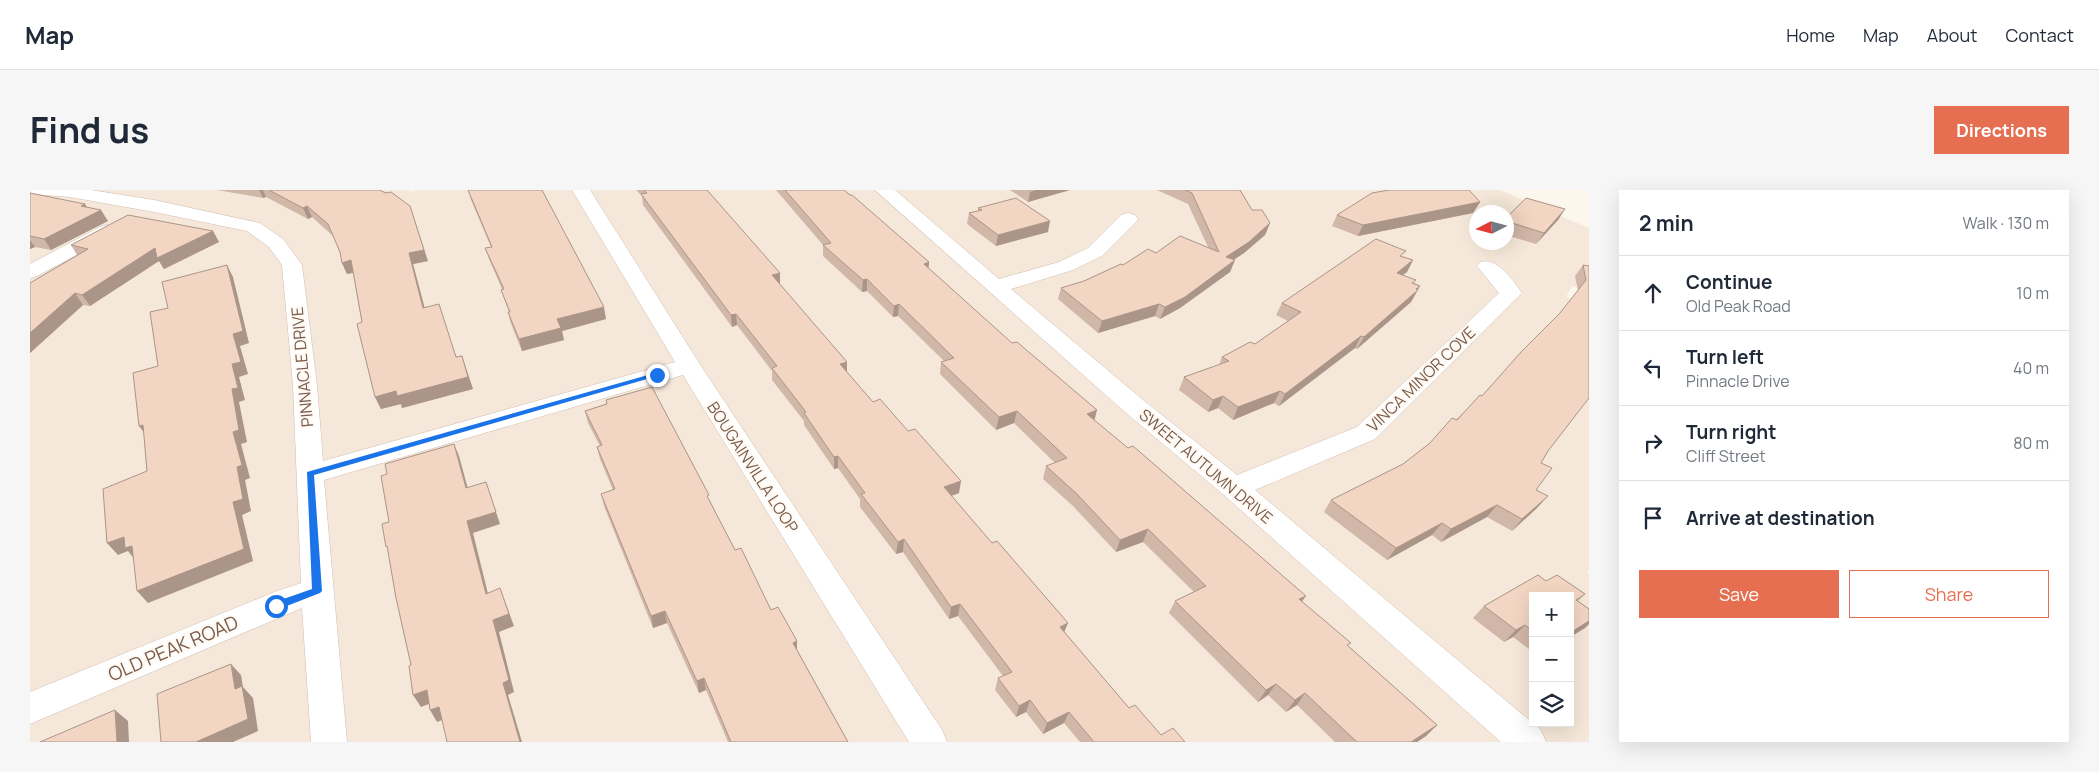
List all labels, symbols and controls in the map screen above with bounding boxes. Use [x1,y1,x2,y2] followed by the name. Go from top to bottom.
[25,18,74,51] text: Map
[1786,23,1835,47] text: Home
[1863,23,1899,47] text: Map
[1927,23,1977,47] text: About
[2005,23,2074,47] text: Contact
[30,106,149,154] text: Find us
[1934,106,2069,154] button: Directions
[1469,205,1514,250] north arrow
[1639,209,1694,237] text: 2 min
[1963,212,2049,234] text: Walk · 130 m
[1686,269,1772,295] text: Continue
[1639,279,1667,307] icon: ahead
[2016,282,2049,304] text: 10 m
[1686,295,1791,317] text: Old Peak Road
[286,306,318,428] street label: PINNACLE DRIVE
[1362,321,1480,437] street label: VINCA MINOR COVE
[1686,344,1764,370] text: Turn left
[1639,354,1667,382] icon: left
[2013,357,2049,379] text: 40 m
[646,364,669,387] route end
[1686,370,1790,392] text: Pinnacle Drive
[702,397,804,537] street label: BOUGAINVILLA LOOP
[1135,404,1277,528] street label: SWEET AUTUMN DRIVE
[1686,419,1776,445] text: Turn right
[1639,429,1667,457] icon: right
[2013,432,2049,454] text: 80 m
[1686,445,1766,467] text: Cliff Street
[1639,504,1667,532] icon: arrive
[1686,505,1875,531] text: Arrive at destination
[1639,570,1839,618] button: Save
[1849,570,2049,618] button: Share
[1529,592,1574,727] map controls
[1529,592,1574,637] button: +
[265,595,288,618] route start
[104,609,242,687] street label: OLD PEAK ROAD
[1529,637,1574,682] button: −
[1529,682,1574,727] button: layers

